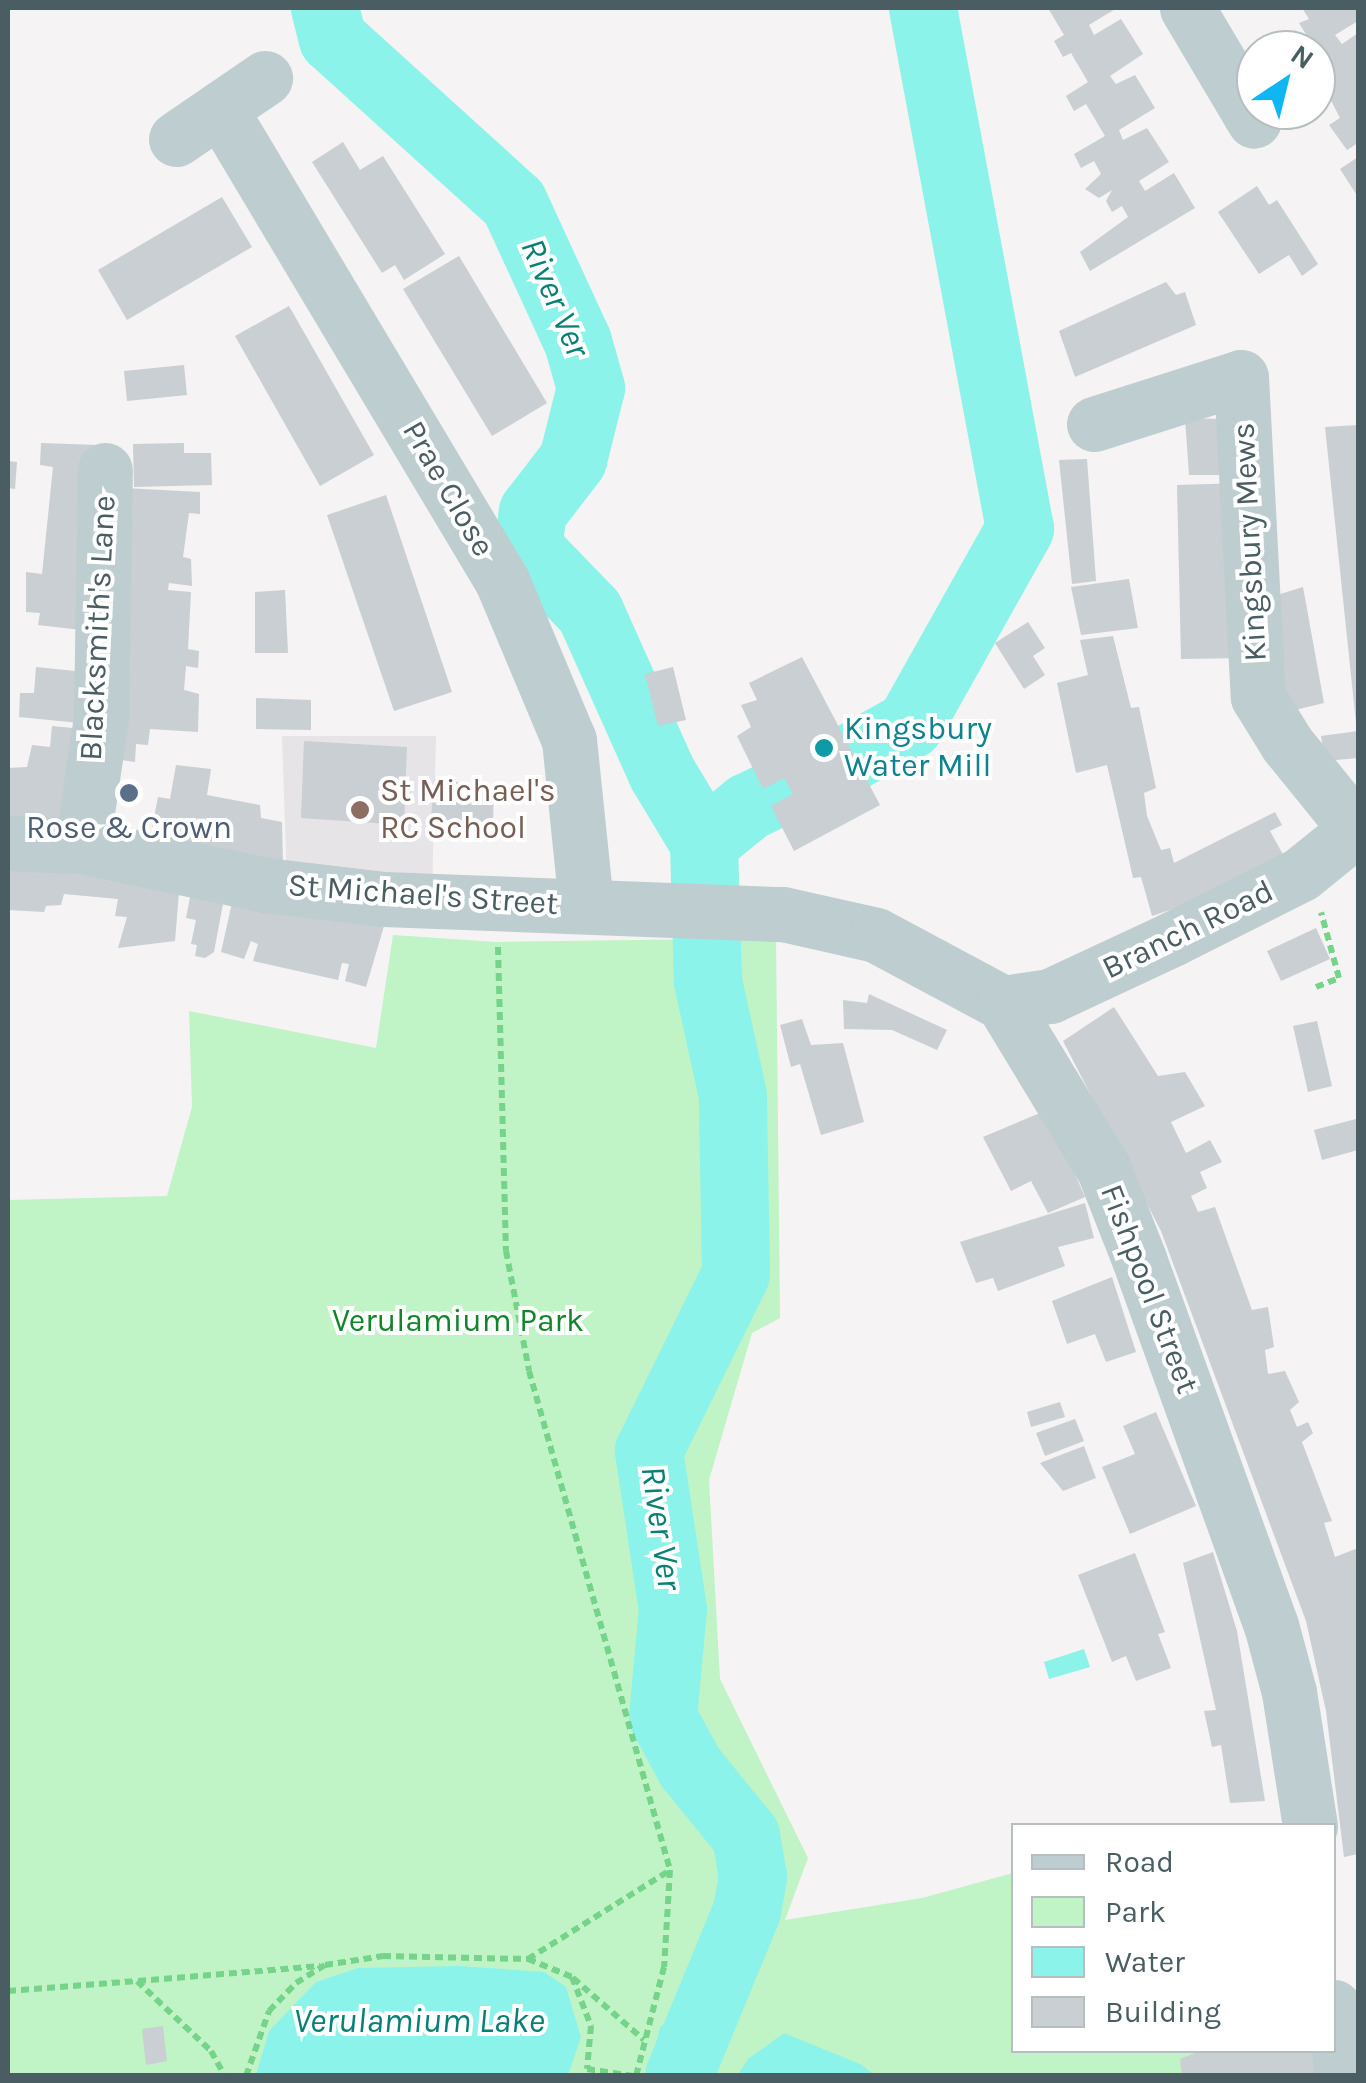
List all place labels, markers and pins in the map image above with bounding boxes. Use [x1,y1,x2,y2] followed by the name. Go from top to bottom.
[844,711,992,786] place label: Kingsbury Water Mill
[813,737,835,759] marker: Kingsbury Water Mill
[380,773,556,848] place label: St Michael's RC School
[118,782,140,804] marker: Rose & Crown
[349,799,371,821] marker: St Michael's RC School
[26,809,232,847] place label: Rose & Crown

